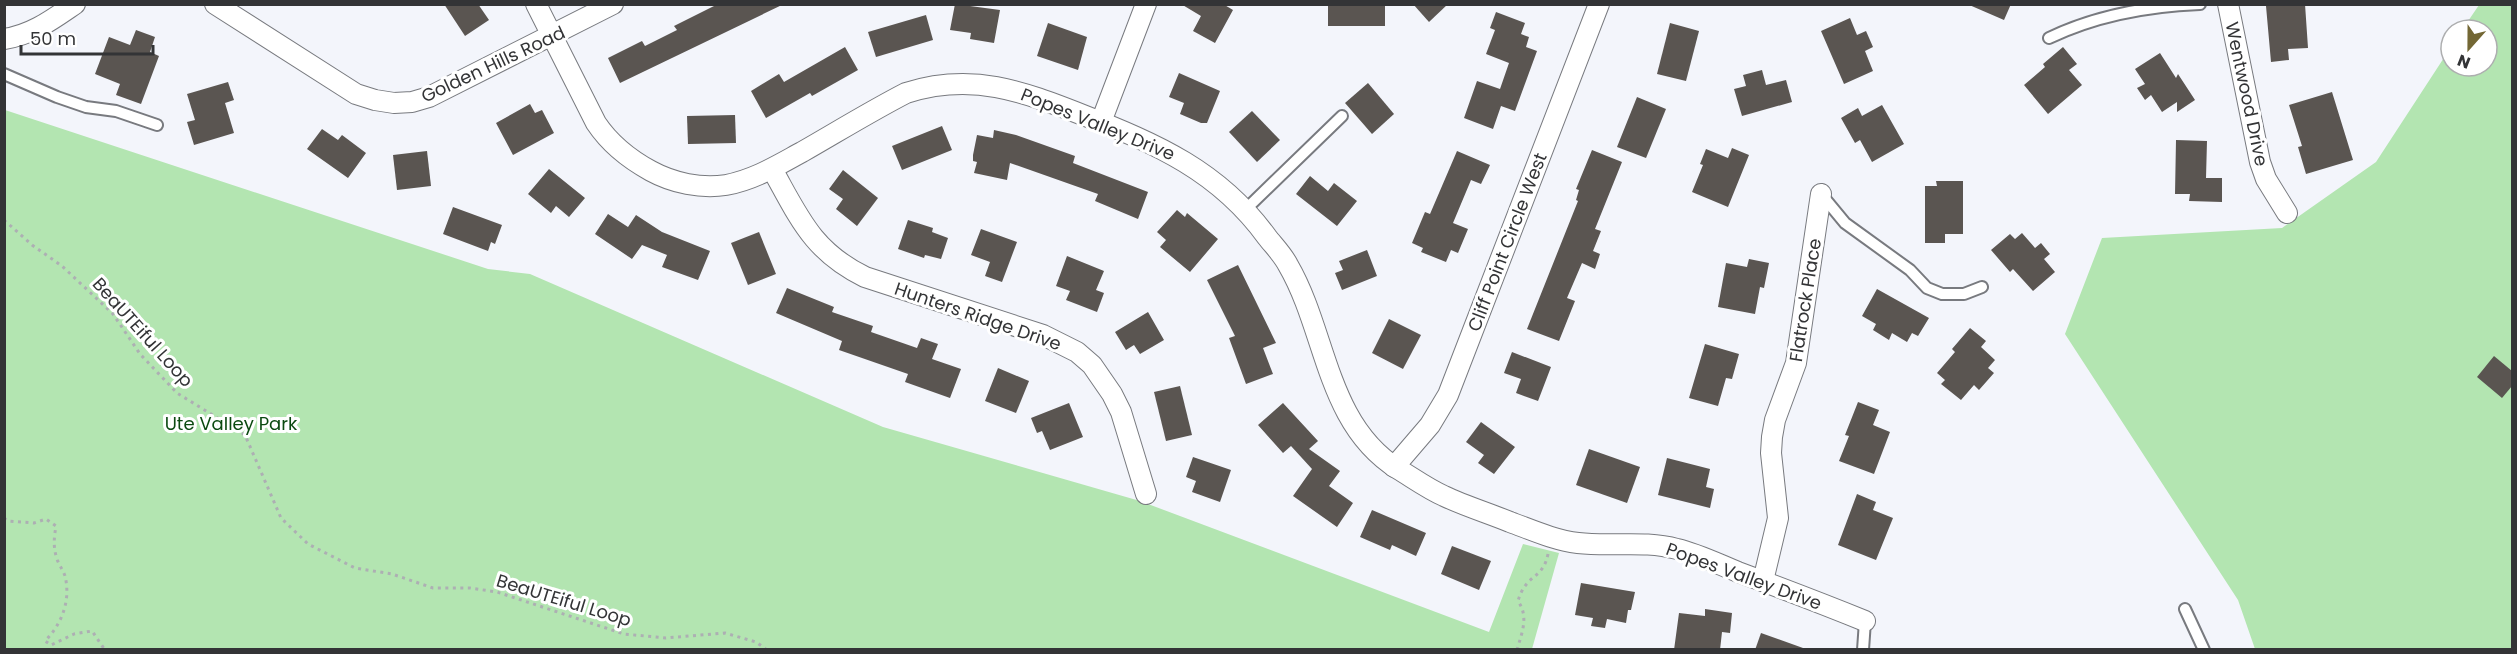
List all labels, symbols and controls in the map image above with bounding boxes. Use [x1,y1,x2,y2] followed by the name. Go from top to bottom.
[21,18,153,56] scale bar
[2439,18,2499,78] north arrow
[417,20,569,108] street label: Golden Hills Road
[2220,20,2274,168] street label: Wentwood Drive
[30,26,76,51] text: 50 m
[2454,49,2474,74] text: N
[1017,82,1179,166] street label: Popes Valley Drive
[1461,149,1553,335] street label: Cliff Point Circle West
[1783,237,1827,363] street label: Flatrock Place
[87,272,199,392] street label: BeaUTEiful Loop
[891,276,1065,356] street label: Hunters Ridge Drive
[165,411,298,436] park label: Ute Valley Park
[1663,536,1825,616] street label: Popes Valley Drive
[494,568,634,632] street label: BeaUTEiful Loop

